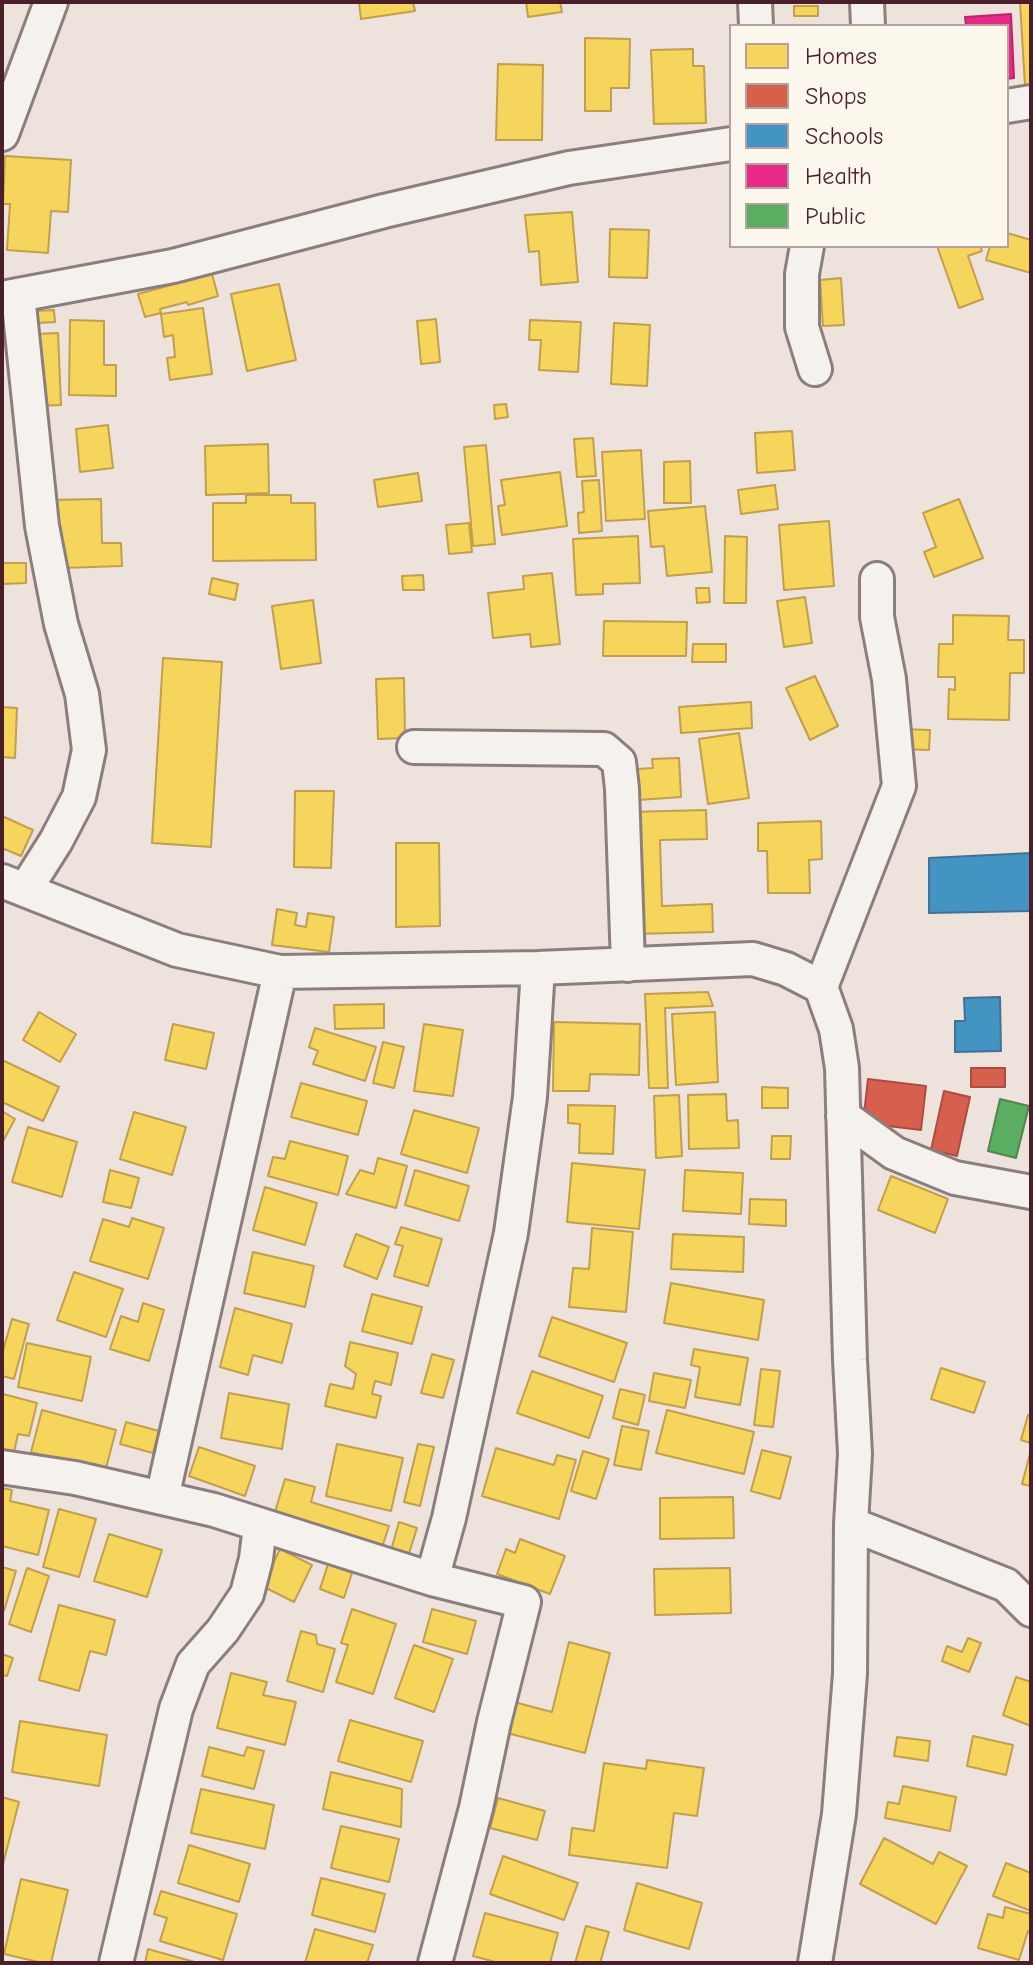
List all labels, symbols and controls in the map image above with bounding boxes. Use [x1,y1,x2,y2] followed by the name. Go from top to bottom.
[729,24,1009,248] legend
[805,42,877,70] text: Homes
[805,82,866,110] text: Shops
[805,122,883,150] text: Schools
[805,162,872,190] text: Health
[805,202,866,230] text: Public

